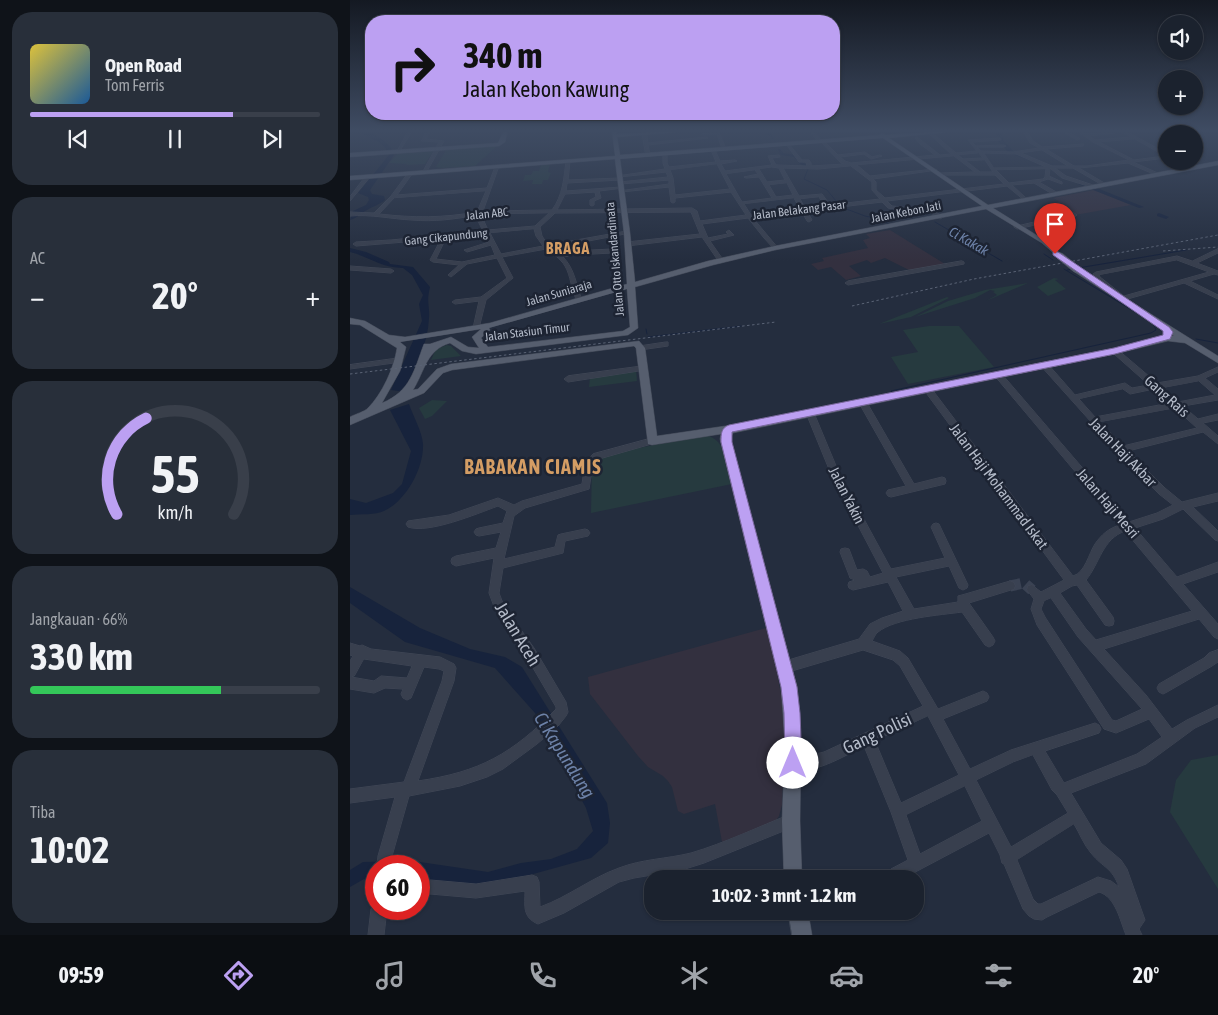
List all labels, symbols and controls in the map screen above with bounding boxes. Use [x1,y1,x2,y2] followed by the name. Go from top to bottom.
[1158,15,1203,170] map controls
[1158,15,1203,60] button: sound
[380,35,445,100] icon: right
[463,35,542,75] text: 340 m
[105,54,182,76] text: Open Road
[1158,70,1203,115] button: +
[105,76,164,94] text: Tom Ferris
[463,76,629,102] text: Jalan Kebon Kawung
[64,125,92,153] icon: previous
[161,125,189,153] icon: pause
[258,125,286,153] icon: next
[1158,125,1203,170] button: −
[752,197,847,223] street label: Jalan Belakang Pasar
[870,198,942,226] street label: Jalan Kebon Jati
[603,201,627,317] street label: Jalan Otto Iskandardinata
[1034,203,1076,254] pin
[465,205,510,223] street label: Jalan ABC
[1041,210,1069,238] icon: arrive
[946,223,992,259] water label: Ci Kakak
[404,226,489,248] street label: Gang Cikapundung
[546,239,590,257] district label: BRAGA
[30,249,45,267] text: AC
[152,274,198,317] text: 20°
[524,277,594,309] street label: Jalan Suniaraja
[30,280,45,312] text: −
[305,280,320,312] text: +
[484,320,571,344] street label: Jalan Stasiun Timur
[1141,372,1193,420] street label: Gang Rais
[1086,414,1160,490] street label: Jalan Haji Akbar
[946,420,1052,552] street label: Jalan Haji Mohammad Iskat
[151,444,199,504] text: 55
[464,455,602,478] district label: BABAKAN CIAMIS
[825,464,869,526] street label: Jalan Yakin
[1073,465,1143,541] street label: Jalan Haji Mesri
[157,502,193,523] text: km/h
[491,598,545,670] street label: Jalan Aceh
[30,610,127,628] text: Jangkauan · 66%
[30,635,133,678] text: 330 km
[530,708,600,802] water label: Ci Kapundung
[839,708,915,758] street label: Gang Polisi
[766,736,818,788] position arrow
[30,803,55,821] text: Tiba
[30,828,110,871] text: 10:02
[365,855,430,920] speed limit sign: 60
[712,884,856,906] text: 10:02 · 3 mnt · 1.2 km
[221,958,256,993] icon: directions
[373,958,408,993] icon: music
[525,958,560,993] icon: phone
[677,958,712,993] icon: climate
[829,958,864,993] icon: car
[981,958,1016,993] icon: filters
[58,962,104,988] text: 09:59
[1133,962,1159,988] text: 20°

